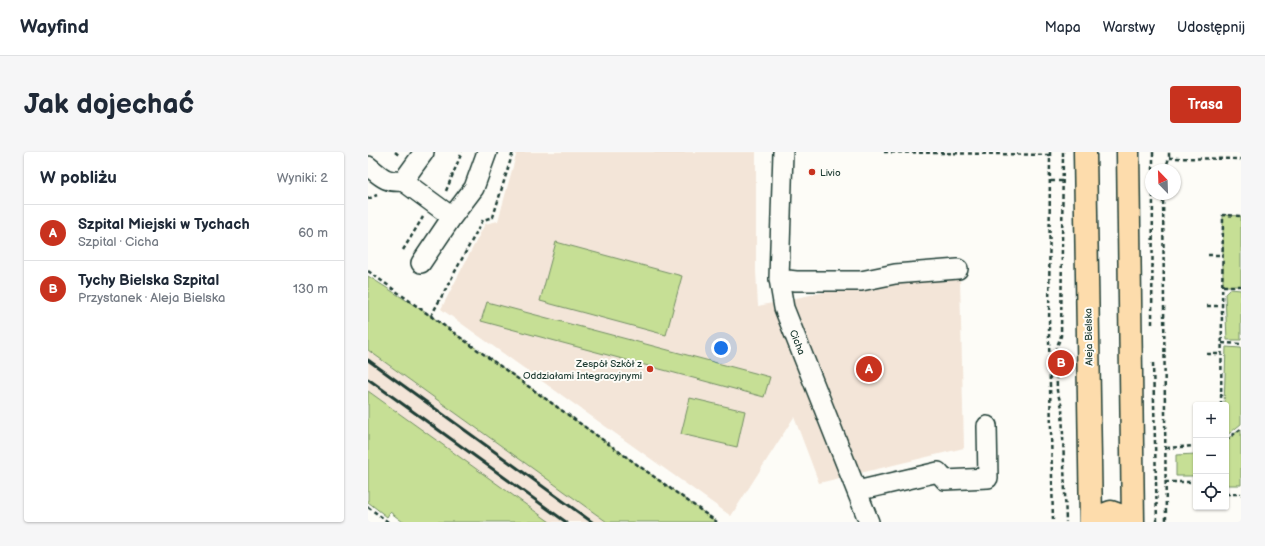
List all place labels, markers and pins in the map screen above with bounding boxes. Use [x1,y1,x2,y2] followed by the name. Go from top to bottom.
[807,167,817,177] marker: Livio
[820,167,841,179] place label: Livio
[1048,348,1074,378] pin: B
[856,354,882,384] pin: A
[523,358,642,382] place label: Zespół Szkół z Oddziałami Integracyjnymi
[645,364,655,374] marker: Zespół Szkół z Oddziałami Integracyjnymi

